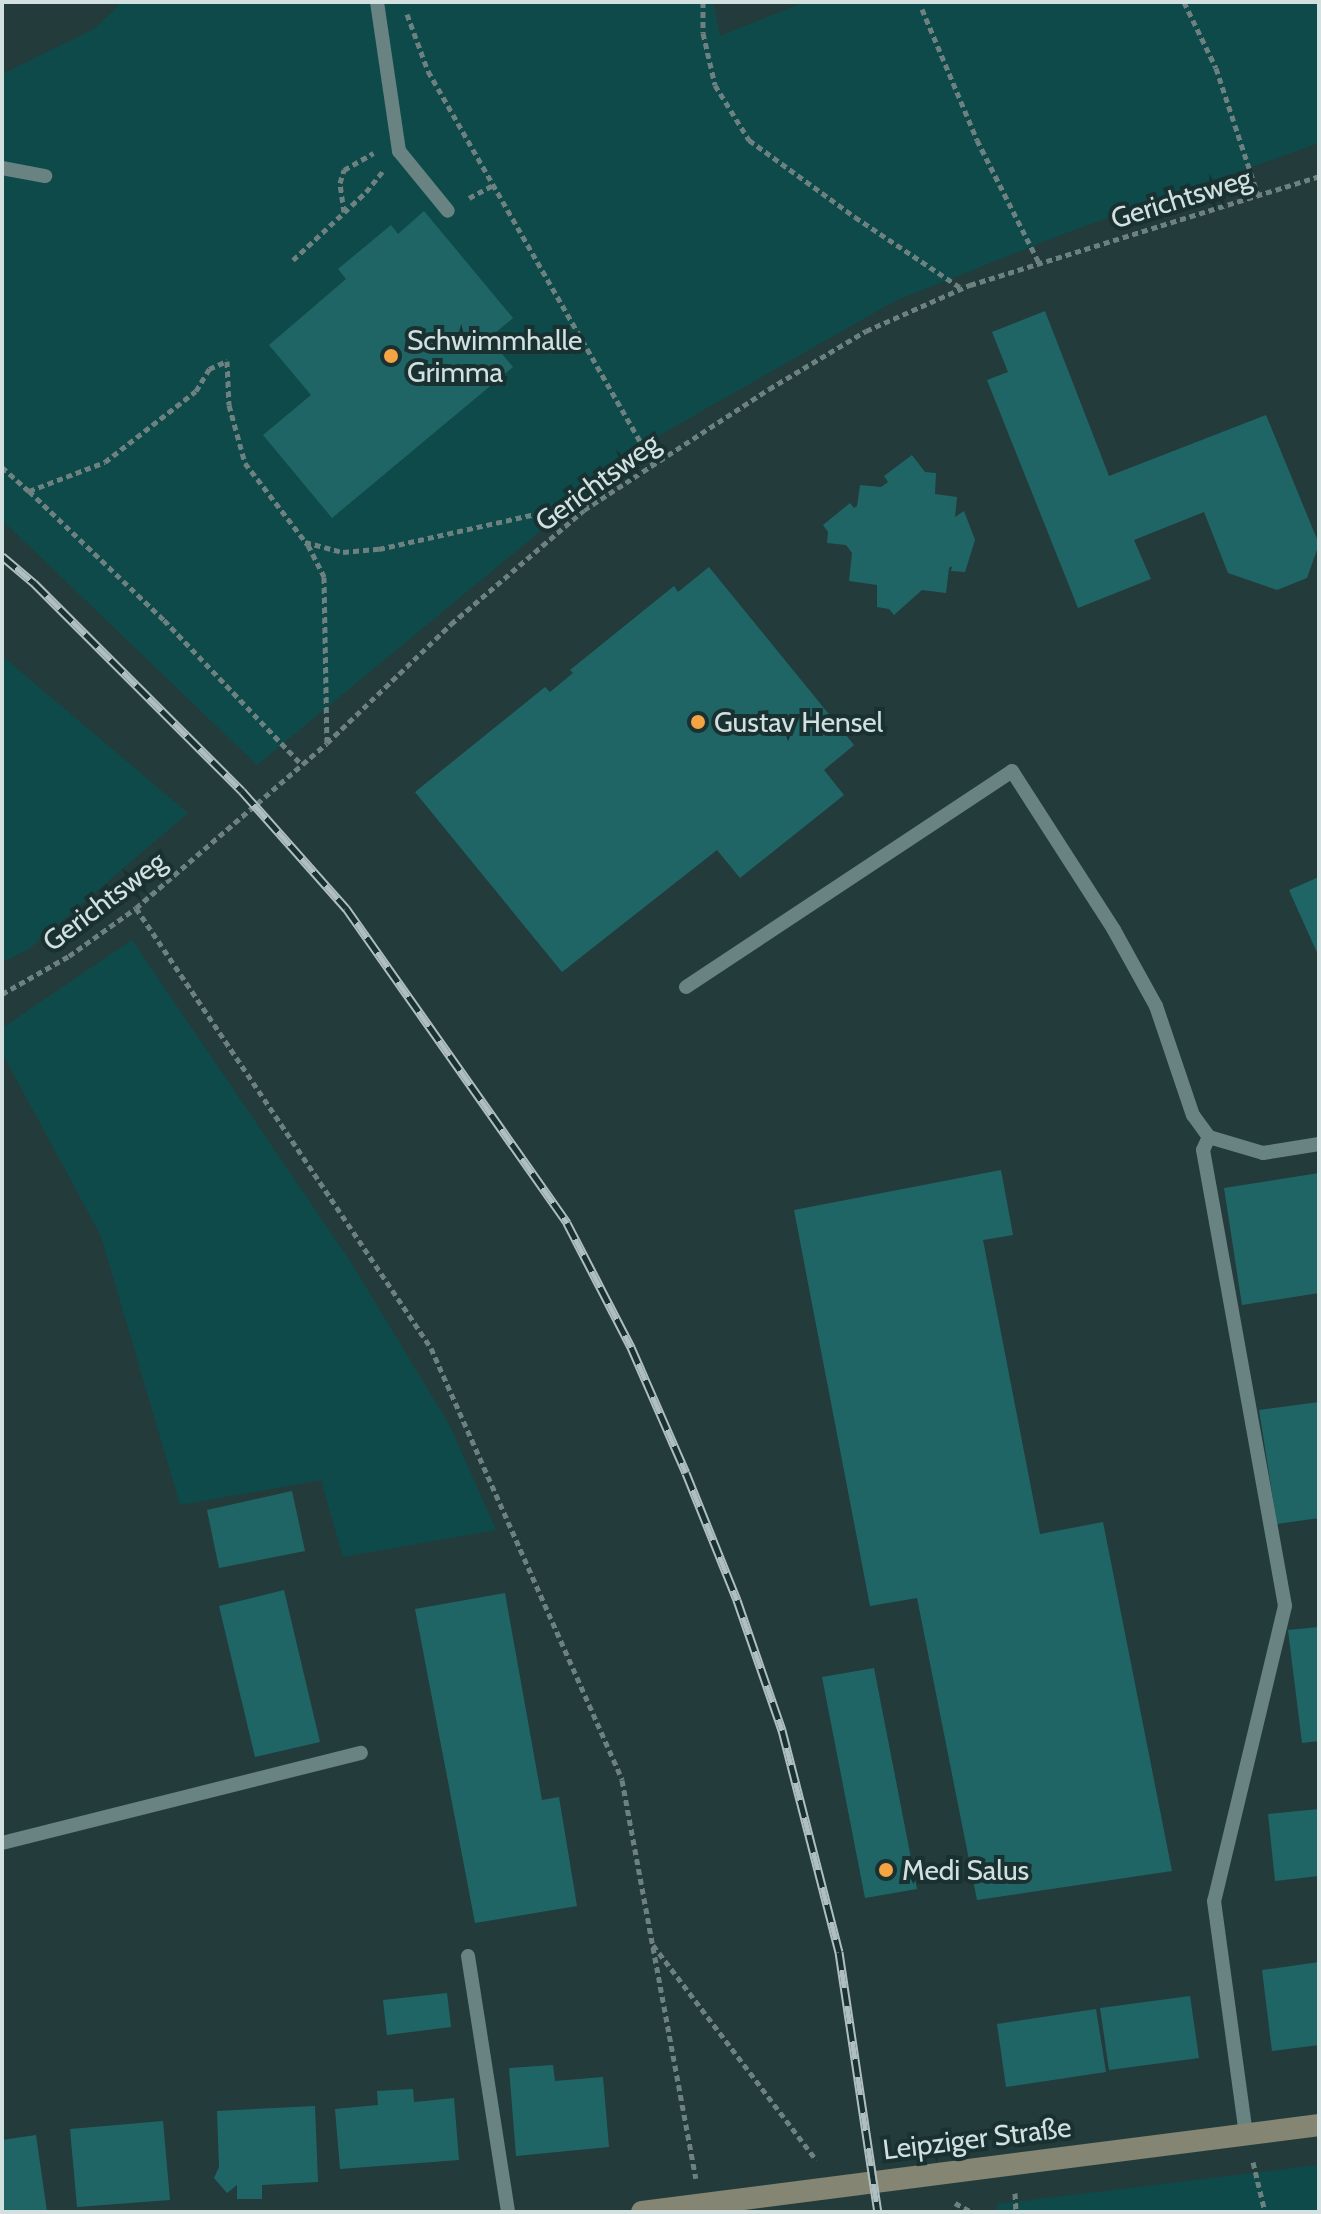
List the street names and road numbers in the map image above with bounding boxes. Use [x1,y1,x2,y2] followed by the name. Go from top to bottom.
[1107,161,1255,235] street label: Gerichtsweg
[529,426,665,538] street label: Gerichtsweg
[36,844,172,958] street label: Gerichtsweg
[881,2110,1073,2166] street label: Leipziger Straße

